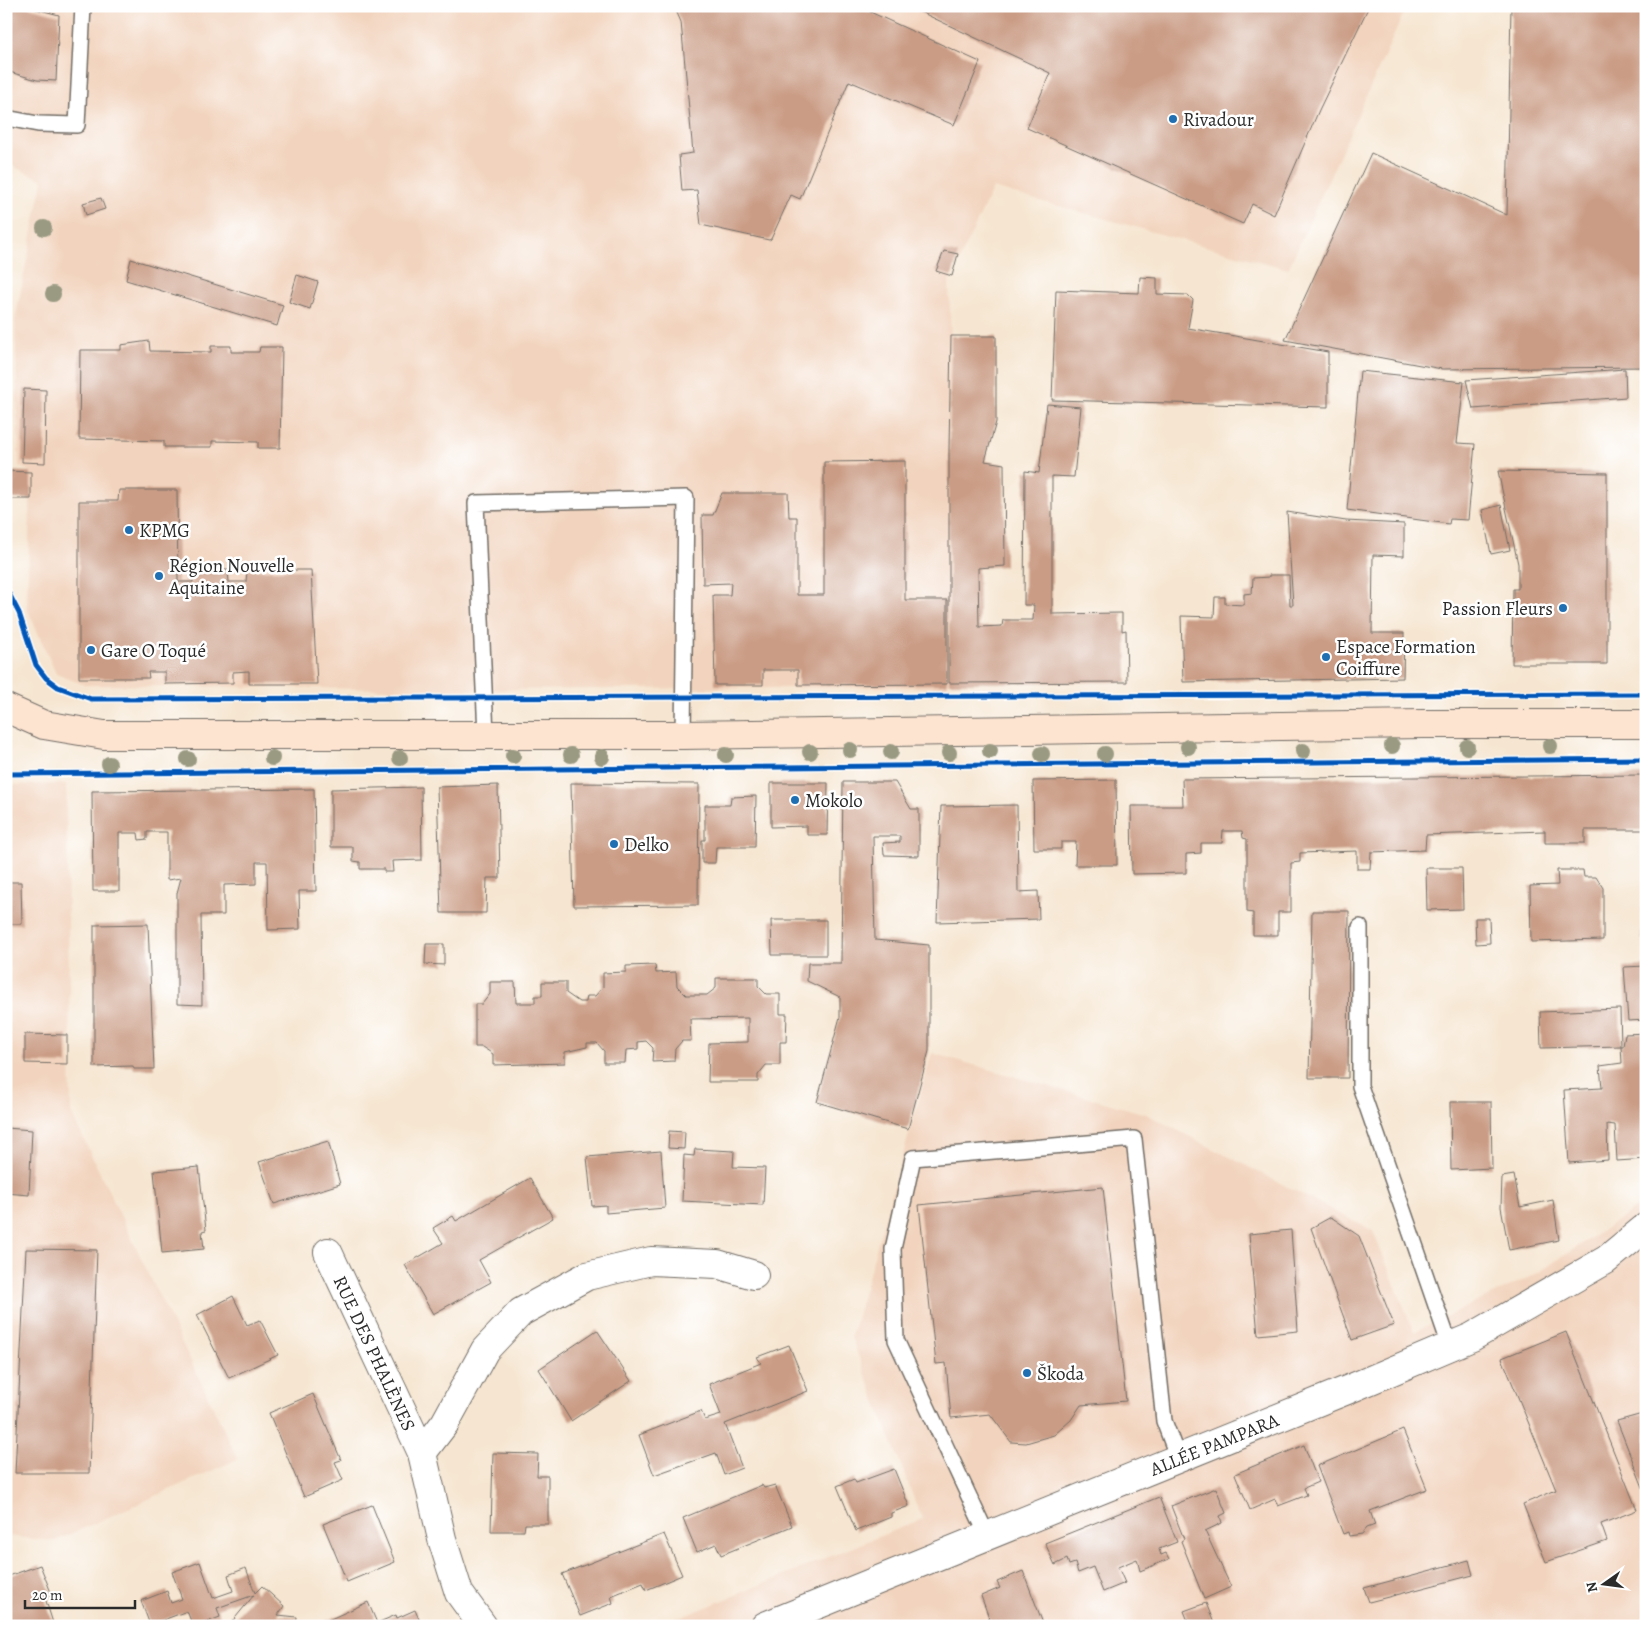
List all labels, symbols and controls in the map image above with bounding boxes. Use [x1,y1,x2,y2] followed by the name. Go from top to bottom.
[1183,107,1254,133] place label: Rivadour
[1167,113,1179,125] marker: Rivadour
[139,518,190,544] place label: KPMG
[123,524,135,536] marker: KPMG
[168,553,294,601] place label: Région Nouvelle Aquitaine
[153,570,165,582] marker: Région Nouvelle Aquitaine
[1442,596,1553,622] place label: Passion Fleurs
[1557,602,1569,614] marker: Passion Fleurs
[1336,634,1476,682] place label: Espace Formation Coiffure
[101,638,206,664] place label: Gare O Toqué
[85,644,97,656] marker: Gare O Toqué
[1320,651,1332,663] marker: Espace Formation Coiffure
[805,788,863,814] place label: Mokolo
[789,794,801,806] marker: Mokolo
[624,832,669,858] place label: Delko
[608,838,620,850] marker: Delko
[327,1271,422,1435] street label: RUE DES PHALÈNES
[1037,1361,1085,1387] place label: Škoda
[1021,1367,1033,1379] marker: Škoda
[1145,1407,1283,1483] street label: ALLÉE PAMPARA
[1580,1560,1630,1610] north arrow
[25,1577,135,1609] scale bar
[1581,1580,1602,1594] text: N
[32,1585,63,1605] text: 20 m

